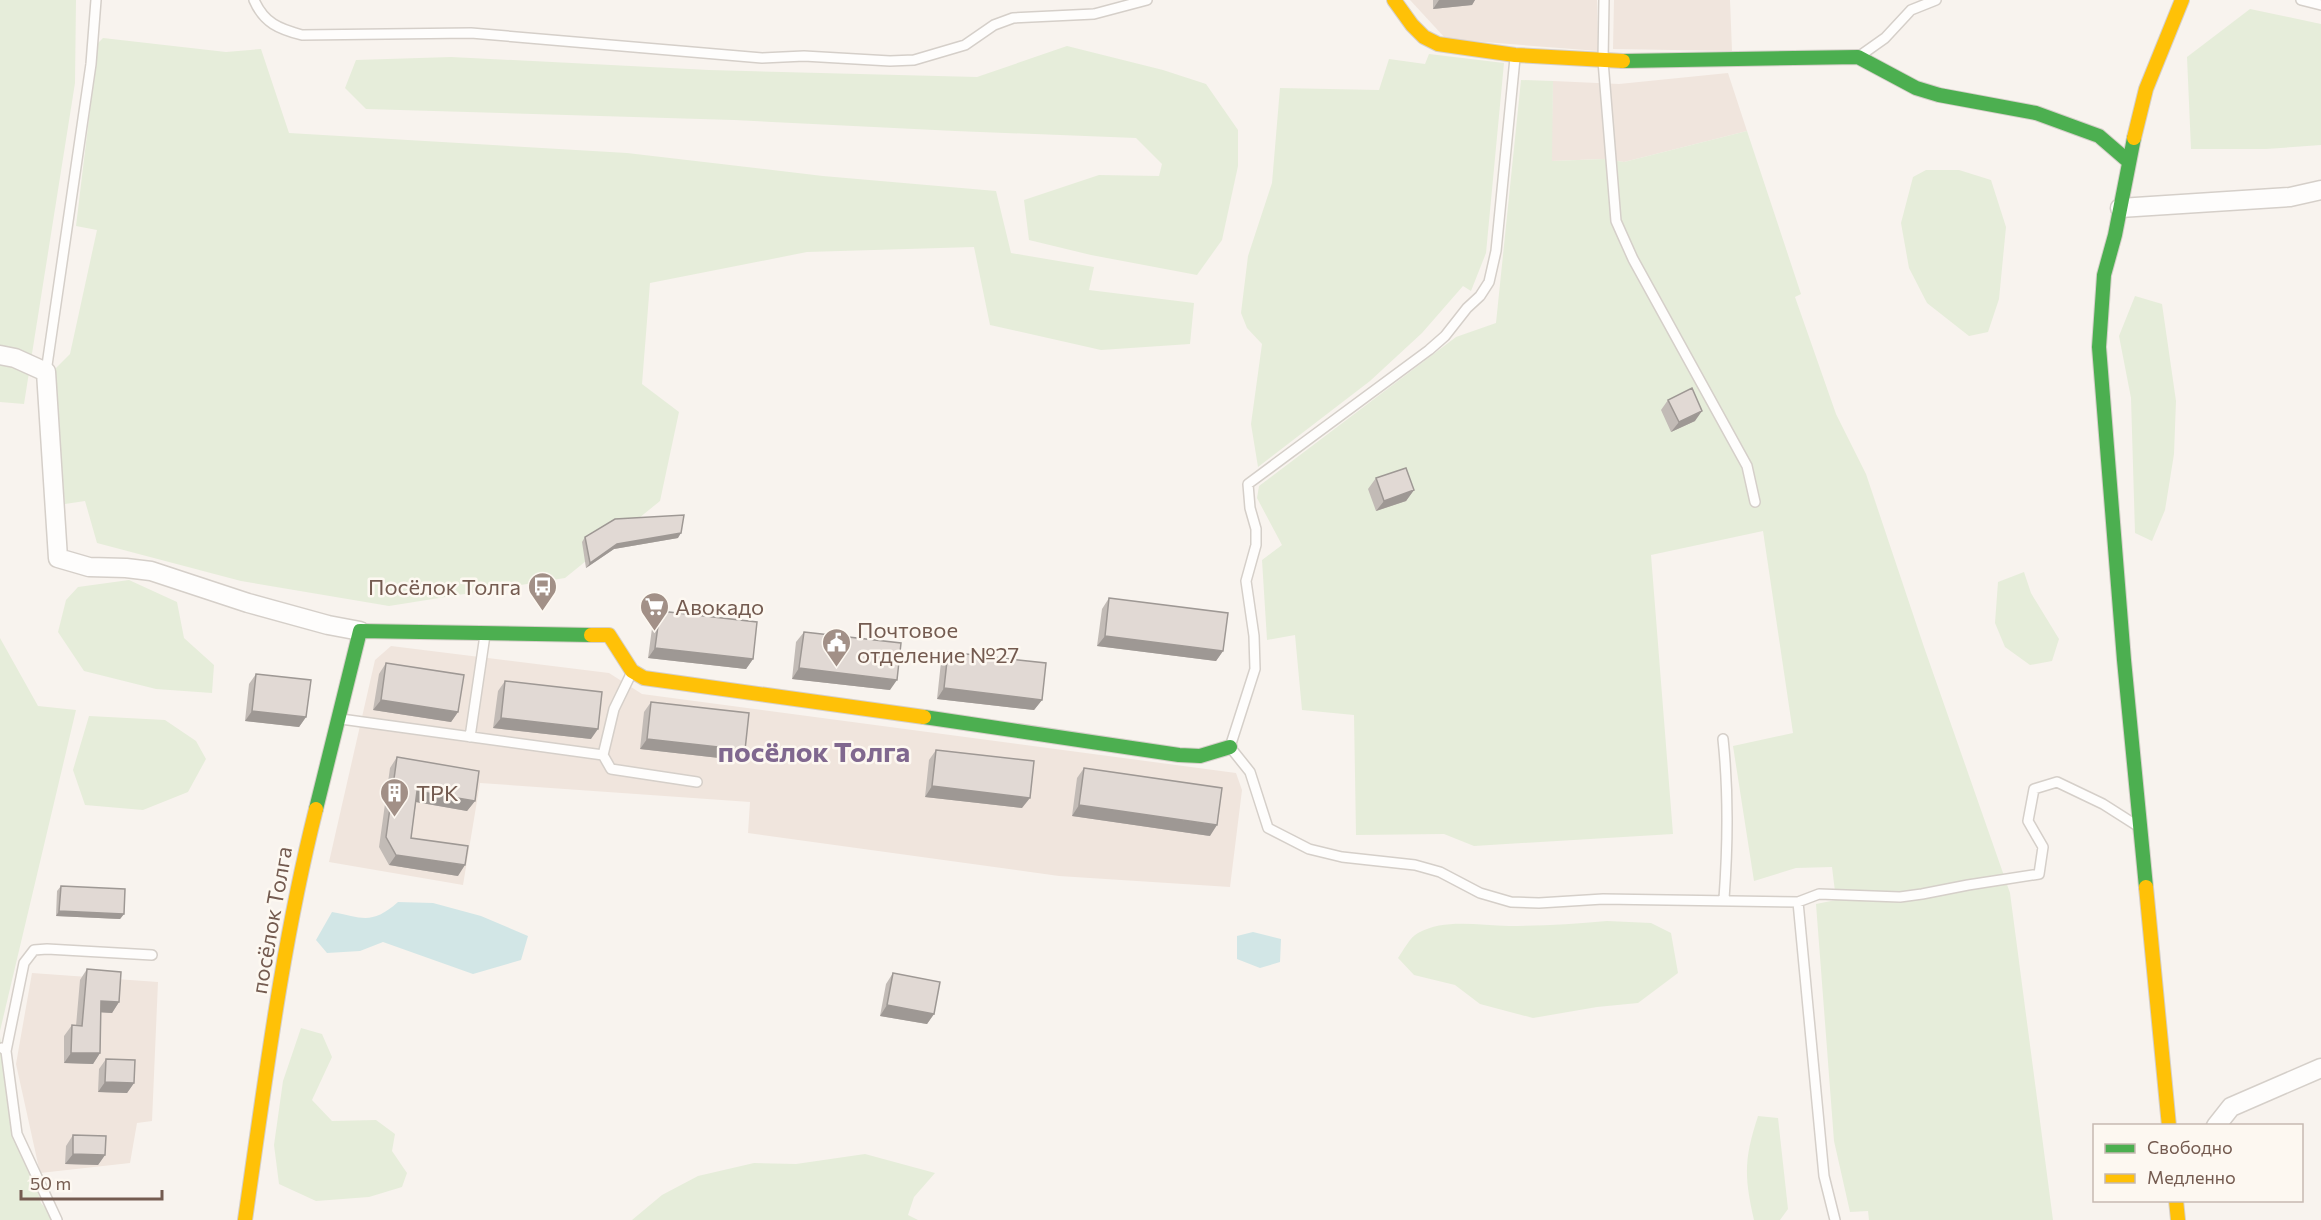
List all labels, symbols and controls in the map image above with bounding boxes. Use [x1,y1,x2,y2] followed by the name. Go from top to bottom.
[526,570,558,612] bus stop icon: Посёлок Толга
[368,573,521,600] place label: Посёлок Толга
[638,590,670,632] supermarket icon: Авокадо
[675,593,764,620] place label: Авокадо
[857,616,1019,668] place label: Почтовое отделение №27
[820,626,852,668] public building icon: Почтовое отделение №27
[718,734,910,768] district label: посёлок Толга
[379,776,411,818] building icon: ТРК
[416,779,459,806] place label: ТРК
[245,844,297,996] street label: посёлок Толга
[2093,1124,2303,1202] legend
[2147,1136,2233,1158] text: Свободно
[21,1163,162,1201] scale bar
[2147,1166,2236,1188] text: Медленно
[30,1172,71,1194] text: 50 m

